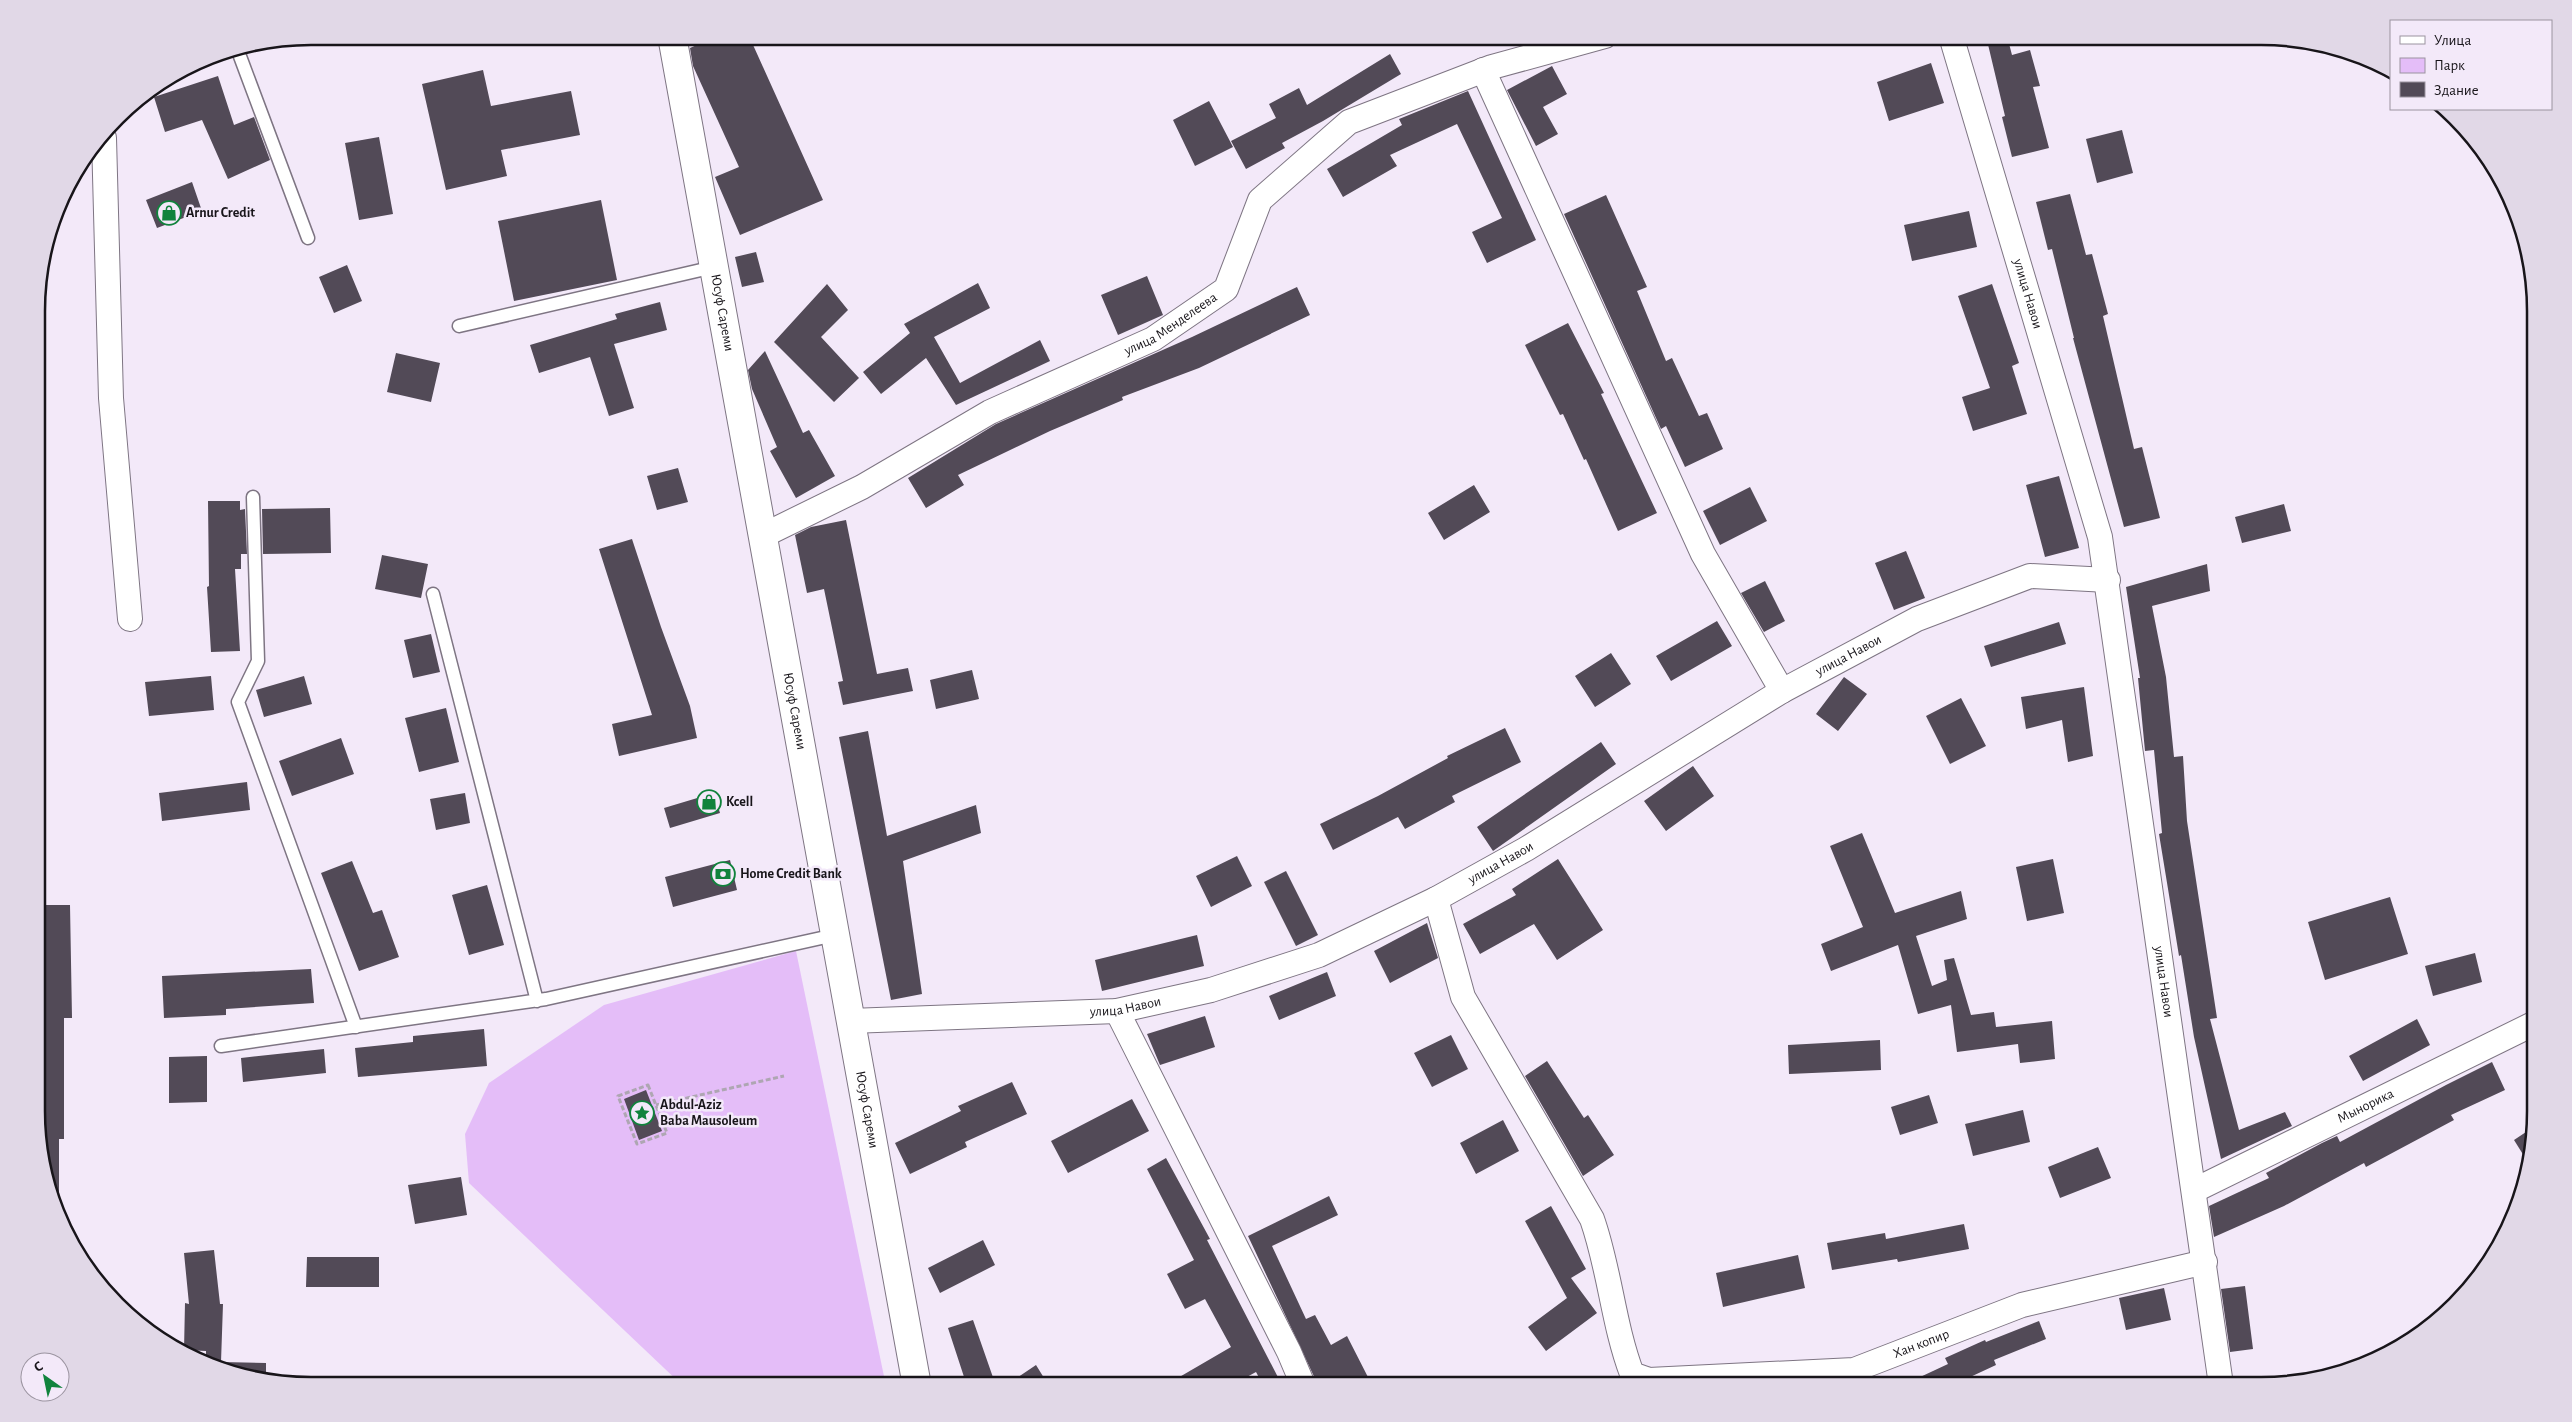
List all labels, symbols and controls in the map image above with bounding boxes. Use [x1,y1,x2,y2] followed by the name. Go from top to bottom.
[2390,20,2552,110] legend
[2434,33,2471,48] text: Улица
[2434,58,2465,73] text: Парк
[2434,83,2479,98] text: Здание
[156,200,182,226] shop icon: Arnur Credit
[186,206,255,220] place label: Arnur Credit
[2010,256,2045,330] street label: улица Навои
[708,273,736,352] street label: Юсуф Сареми
[1121,290,1220,358] street label: улица Менделеева
[1813,632,1884,679] street label: улица Навои
[781,671,808,751] street label: Юсуф Сареми
[696,789,722,815] shop icon: Kcell
[726,795,753,809] place label: Kcell
[1465,839,1536,887] street label: улица Навои
[710,861,736,887] bank icon: Home Credit Bank
[740,867,842,881] place label: Home Credit Bank
[2151,944,2175,1019] street label: улица Навои
[1088,994,1162,1019] street label: улица Навои
[853,1070,881,1149] street label: Юсуф Сареми
[2335,1086,2397,1126] street label: Мынорика
[660,1098,757,1128] place label: Abdul-Aziz Baba Mausoleum
[629,1100,655,1126] place icon: Abdul-Aziz Baba Mausoleum
[1891,1327,1951,1361] street label: Хан копир
[20,1352,70,1402] north arrow
[31,1359,46,1375] text: С

